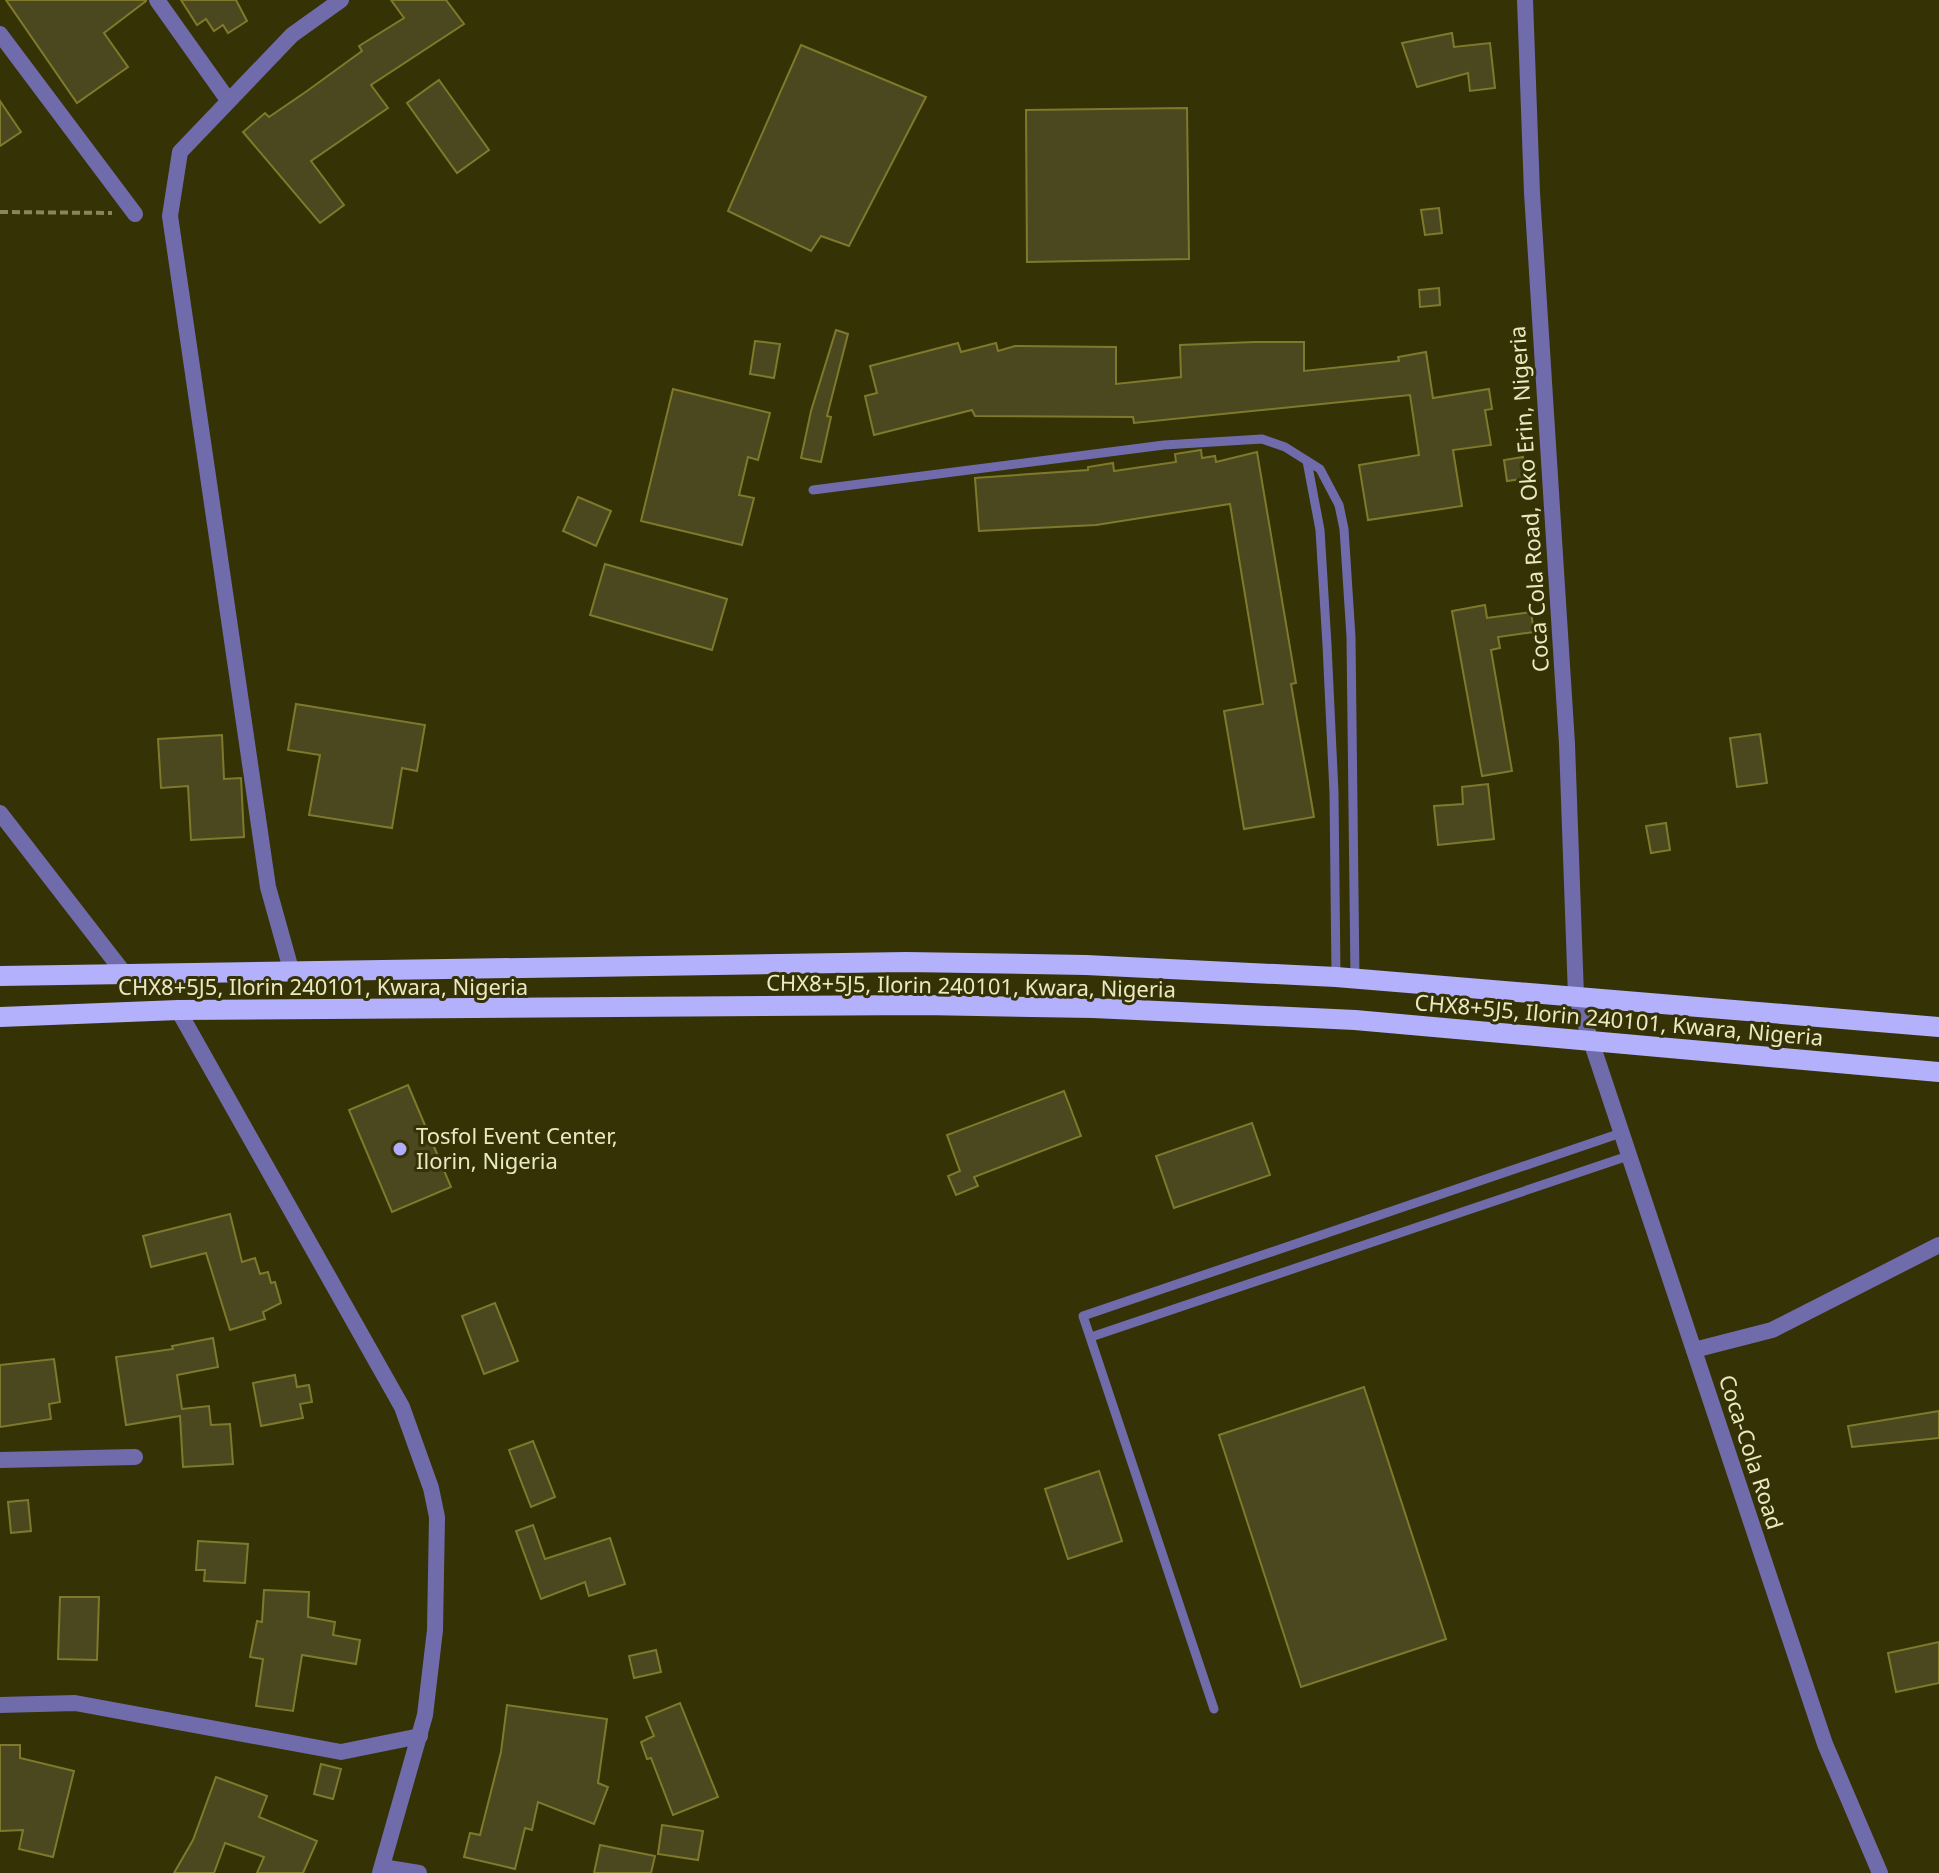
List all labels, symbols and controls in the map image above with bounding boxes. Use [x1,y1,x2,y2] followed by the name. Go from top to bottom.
[1501,325,1555,673] street label: Coca Cola Road, Oko Erin, Nigeria
[766,966,1176,1004] street label: CHX8+5J5, Ilorin 240101, Kwara, Nigeria
[118,971,528,1001] street label: CHX8+5J5, Ilorin 240101, Kwara, Nigeria
[1414,986,1825,1052] street label: CHX8+5J5, Ilorin 240101, Kwara, Nigeria
[416,1120,618,1175] place label: Tosfol Event Center, Ilorin, Nigeria
[391,1140,409,1158] marker: Tosfol Event Center, Ilorin, Nigeria
[1713,1370,1791,1533] street label: Coca-Cola Road

